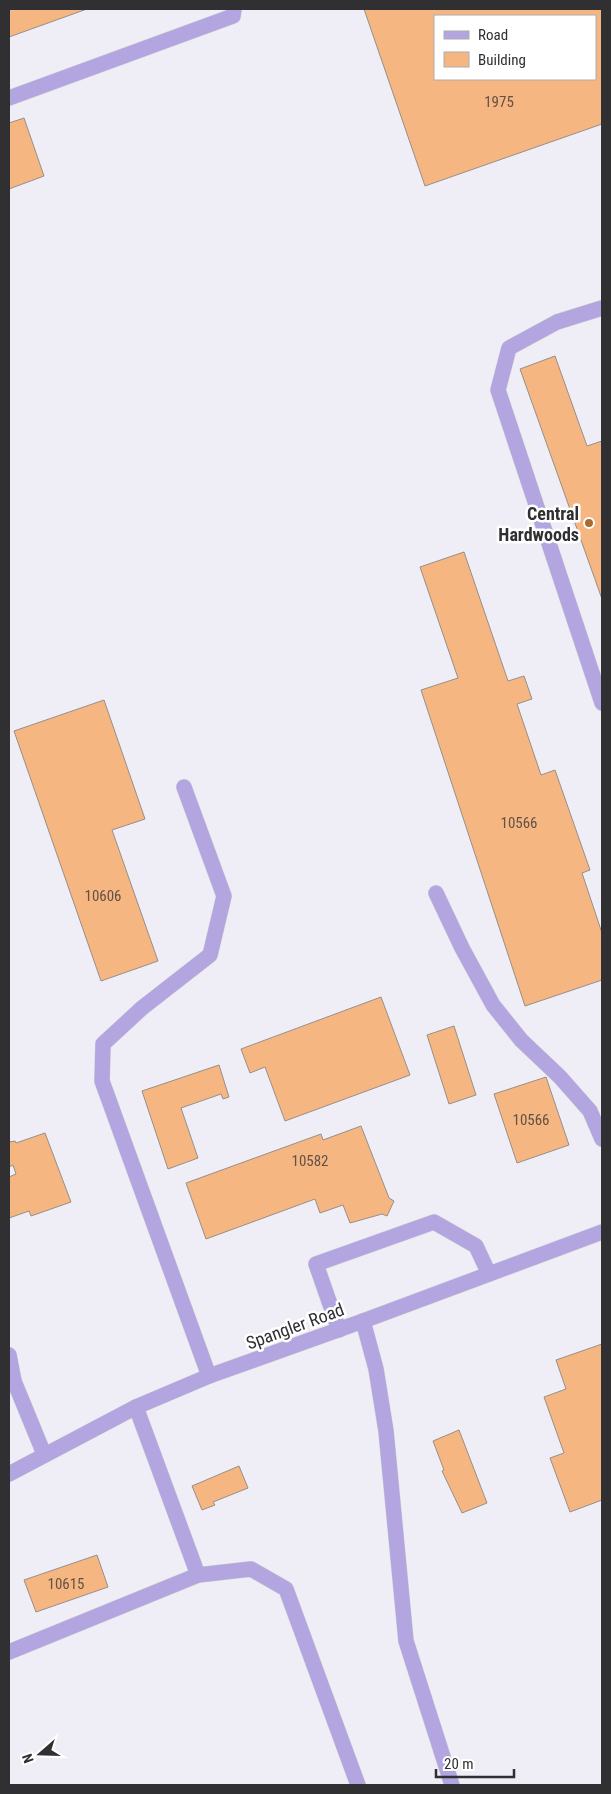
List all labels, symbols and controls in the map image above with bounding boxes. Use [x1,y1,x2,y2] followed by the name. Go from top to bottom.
[434,15,596,80] legend
[478,26,508,44] text: Road
[478,51,526,69] text: Building
[484,93,514,111] house number: 1975
[498,503,579,545] place label: Central Hardwoods
[583,517,595,529] marker: Central Hardwoods
[500,814,538,832] house number: 10566
[84,887,122,905] house number: 10606
[512,1111,550,1129] house number: 10566
[291,1152,329,1170] house number: 10582
[243,1299,347,1353] street label: Spangler Road
[47,1575,85,1593] house number: 10615
[15,1729,65,1779] north arrow
[436,1746,514,1778] scale bar
[19,1752,37,1765] text: N
[444,1755,474,1773] text: 20 m

